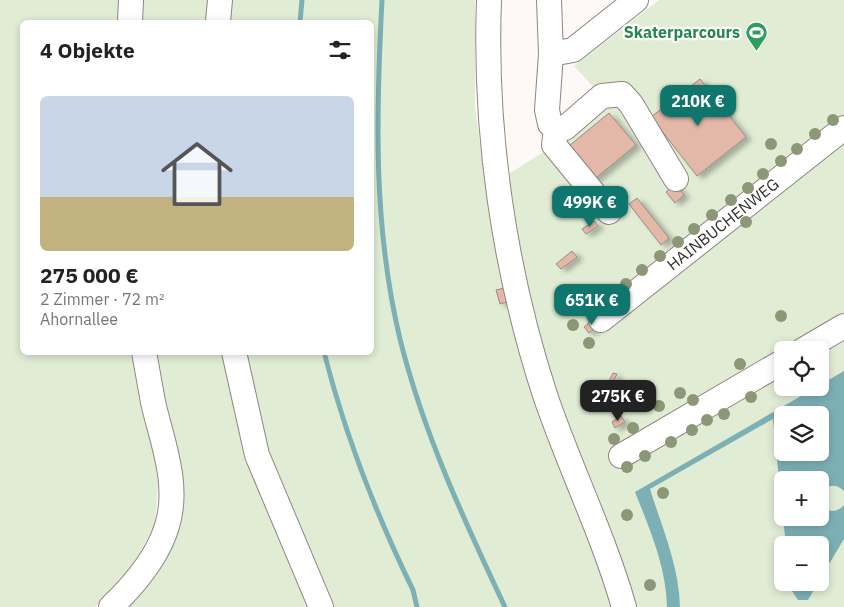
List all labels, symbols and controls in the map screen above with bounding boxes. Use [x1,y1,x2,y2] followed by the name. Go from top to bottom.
[744,20,768,51] sports icon: Skaterparcours
[624,22,740,42] place label: Skaterparcours
[40,36,135,64] text: 4 Objekte
[326,36,354,64] icon: filters
[657,84,739,127] pin: 210K €
[671,91,725,111] text: 210K €
[152,129,242,219] icon: home
[663,174,783,274] street label: HAINBUCHENWEG
[549,186,631,228] pin: 499K €
[563,192,617,212] text: 499K €
[40,261,139,289] text: 275 000 €
[551,284,633,326] pin: 651K €
[40,289,165,309] text: 2 Zimmer · 72 m²
[565,290,619,310] text: 651K €
[40,309,118,329] text: Ahornallee
[774,341,829,591] map controls
[774,341,829,396] button: locate
[577,380,659,422] pin: 275K €
[591,386,645,406] text: 275K €
[774,406,829,461] button: layers
[774,471,829,526] button: +
[774,536,829,591] button: −

